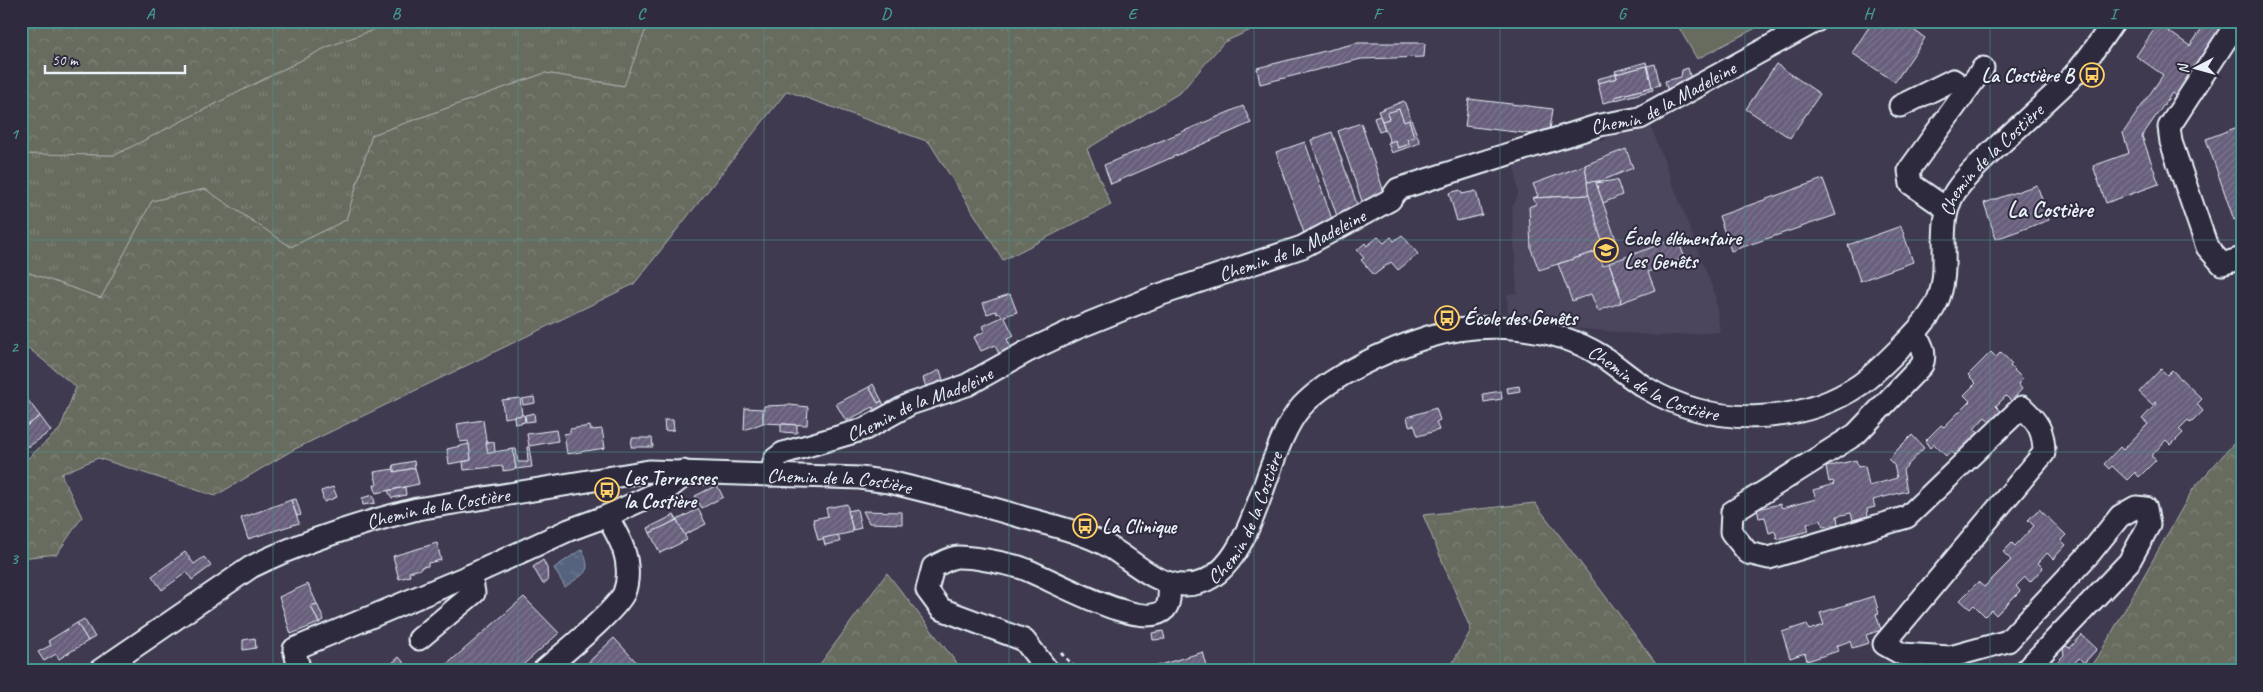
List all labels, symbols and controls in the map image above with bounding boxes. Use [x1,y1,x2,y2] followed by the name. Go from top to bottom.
[146,4,156,24] text: A
[392,4,402,24] text: B
[637,4,647,24] text: C
[881,4,892,24] text: D
[1128,4,1139,24] text: E
[1373,4,1384,24] text: F
[1618,4,1628,24] text: G
[1863,4,1875,24] text: H
[2110,4,2120,24] text: I
[45,42,185,74] scale bar
[2170,42,2220,92] north arrow
[52,51,79,70] text: 50 m
[1587,55,1741,140] street label: Chemin de la Madeleine
[2079,62,2105,88] bus stop icon: La Costière B
[2174,62,2192,75] text: N
[1981,63,2076,88] place label: La Costière B
[1934,97,2050,218] street label: Chemin de la Costière
[10,124,19,144] text: 1
[2008,196,2095,224] district label: La Costière
[1215,203,1371,287] street label: Chemin de la Madeleine
[1624,226,1743,274] place label: École élémentaire Les Genêts
[1593,237,1619,263] school or university icon: École élémentaire Les Genêts
[1434,305,1460,331] bus stop icon: École des Genêts
[1464,306,1579,331] place label: École des Genêts
[10,337,19,357] text: 2
[1584,339,1722,427] street label: Chemin de la Costière
[844,361,998,447] street label: Chemin de la Madeleine
[1203,447,1289,590] street label: Chemin de la Costière
[766,463,916,500] street label: Chemin de la Costière
[624,466,718,514] place label: Les Terrasses la Costière
[594,477,620,503] bus stop icon: Les Terrasses la Costière
[364,482,513,535] street label: Chemin de la Costière
[1072,513,1098,539] bus stop icon: La Clinique
[1102,514,1178,539] place label: La Clinique
[10,549,19,569] text: 3

